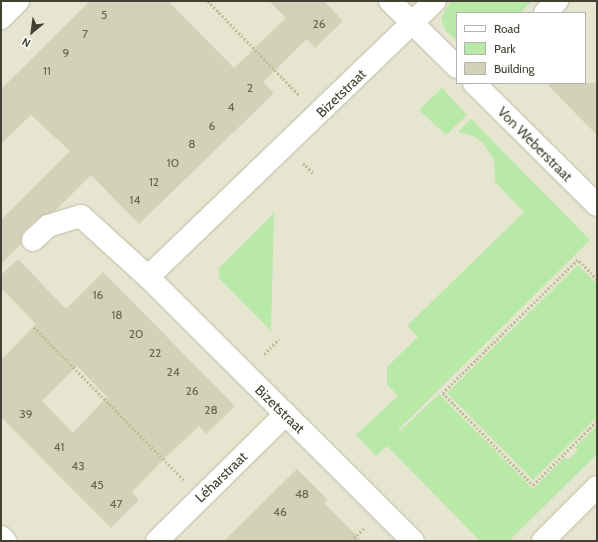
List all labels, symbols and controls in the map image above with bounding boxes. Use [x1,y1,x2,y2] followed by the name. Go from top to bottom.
[101,8,107,22] house number: 5
[12,12,52,52] north arrow
[456,12,586,84] legend
[312,17,326,31] house number: 26
[494,21,520,36] text: Road
[82,27,88,41] house number: 7
[19,34,33,51] text: N
[494,41,516,56] text: Park
[63,46,69,60] house number: 9
[494,61,535,76] text: Building
[43,64,51,78] house number: 11
[313,65,369,121] street label: Bizetstraat
[247,81,253,95] house number: 2
[228,100,234,114] house number: 4
[494,103,576,185] street label: Von Weberstraat
[209,119,215,133] house number: 6
[188,137,196,151] house number: 8
[167,156,179,170] house number: 10
[149,175,159,189] house number: 12
[130,193,140,207] house number: 14
[93,288,103,302] house number: 16
[111,308,123,322] house number: 18
[129,327,143,341] house number: 20
[149,346,161,360] house number: 22
[166,365,180,379] house number: 24
[252,381,308,437] street label: Bizetstraat
[185,384,199,398] house number: 26
[204,403,218,417] house number: 28
[19,407,33,421] house number: 39
[54,440,64,454] house number: 41
[192,448,250,506] street label: Léharstraat
[71,459,85,473] house number: 43
[90,478,104,492] house number: 45
[295,487,309,501] house number: 48
[110,497,122,511] house number: 47
[273,505,287,519] house number: 46

